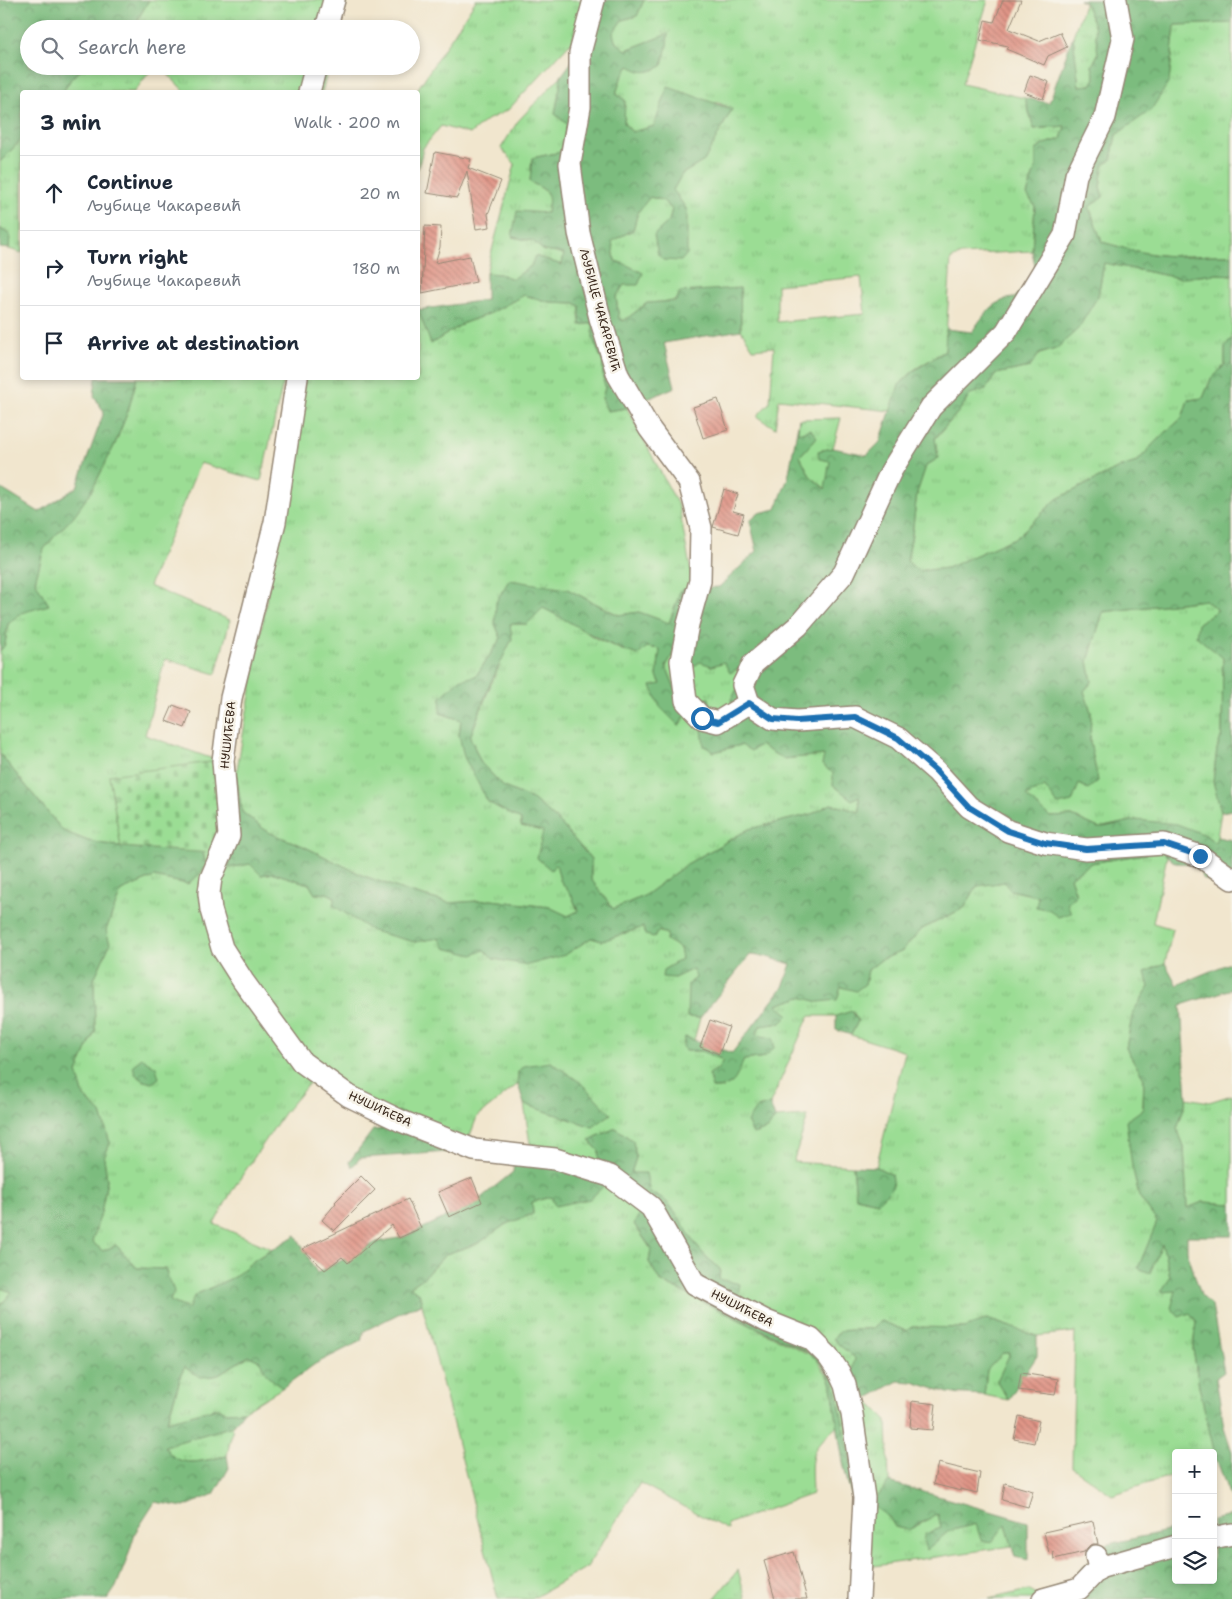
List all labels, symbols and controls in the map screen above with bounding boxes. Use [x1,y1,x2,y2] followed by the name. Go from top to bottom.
[20,20,420,75] search box
[38,34,66,62] icon: search
[78,35,187,60] text: Search here
[40,109,101,137] text: 3 min
[294,112,400,133] text: Walk · 200 m
[87,170,173,195] text: Continue
[40,179,68,207] icon: ahead
[359,183,400,204] text: 20 m
[87,195,242,216] text: Љубице Чакаревић
[87,245,188,270] text: Turn right
[576,247,624,373] street label: ЉУБИЦЕ ЧАКАРЕВИЋ
[40,254,68,282] icon: right
[352,258,400,279] text: 180 m
[87,270,242,291] text: Љубице Чакаревић
[40,329,68,357] icon: arrive
[87,331,299,356] text: Arrive at destination
[216,700,240,770] street label: НУШИЋЕВА
[691,707,714,730] route start
[1189,845,1212,868] route end
[346,1087,414,1131] street label: НУШИЋЕВА
[708,1285,776,1331] street label: НУШИЋЕВА
[1172,1449,1217,1584] map controls
[1172,1449,1217,1494] button: +
[1172,1494,1217,1539] button: −
[1172,1539,1217,1584] button: layers

